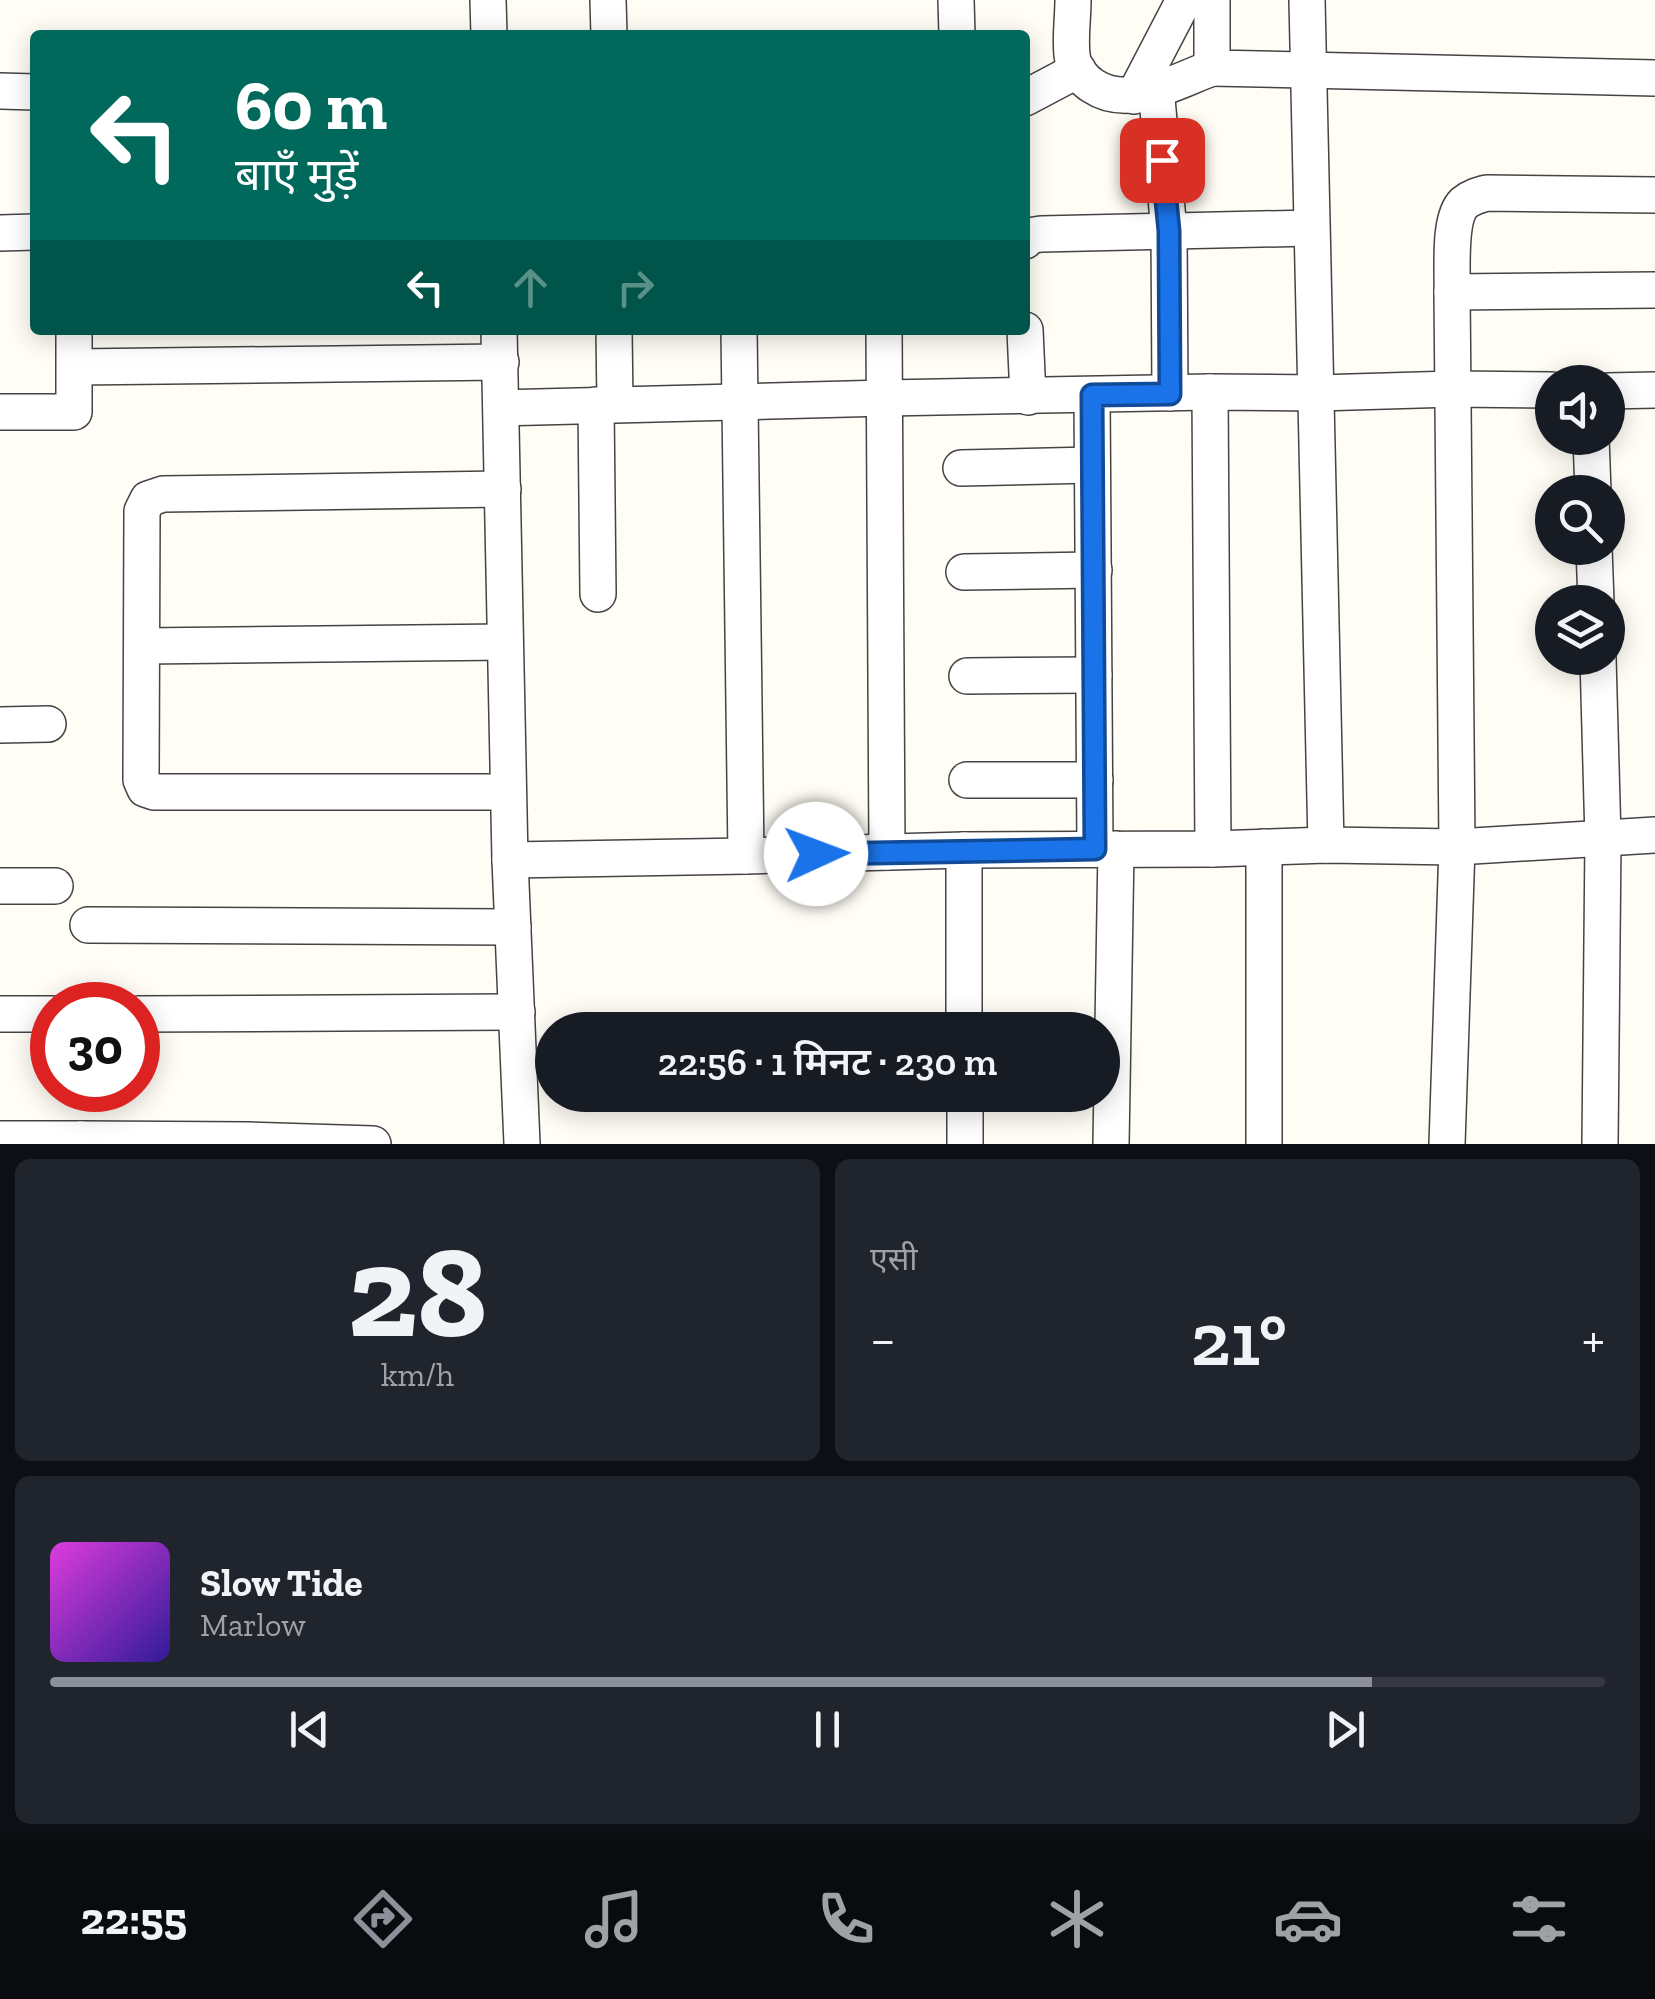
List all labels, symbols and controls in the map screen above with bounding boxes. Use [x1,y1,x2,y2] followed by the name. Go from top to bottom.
[235,63,387,147] text: 60 m
[70,70,200,200] icon: left
[1120,118,1205,203] pin
[1135,133,1190,188] icon: arrive
[235,148,358,202] text: बाएँ मुड़ें
[398,260,453,315] icon: left
[503,260,558,315] icon: ahead
[608,260,663,315] icon: right
[1535,365,1625,675] map controls
[1535,365,1625,455] button: sound
[1535,475,1625,565] button: search
[1535,585,1625,675] button: layers
[764,802,868,906] position arrow
[30,982,160,1112] speed limit sign: 30
[658,1039,997,1085] text: 22:56 · 1 मिनट · 230 m
[348,1213,487,1369] text: 28
[870,1240,918,1278] text: एसी
[1191,1294,1287,1384] text: 21°
[870,1306,896,1372] text: −
[1582,1306,1605,1372] text: +
[381,1356,454,1394] text: km/h
[200,1560,363,1606] text: Slow Tide
[200,1606,306,1644] text: Marlow
[282,1702,337,1757] icon: previous
[800,1702,855,1757] icon: pause
[1318,1702,1373,1757] icon: next
[348,1884,418,1954] icon: directions
[579,1884,649,1954] icon: music
[811,1884,881,1954] icon: phone
[1042,1884,1112,1954] icon: climate
[1273,1884,1343,1954] icon: car
[1504,1884,1574,1954] icon: filters
[81,1892,187,1946] text: 22:55

